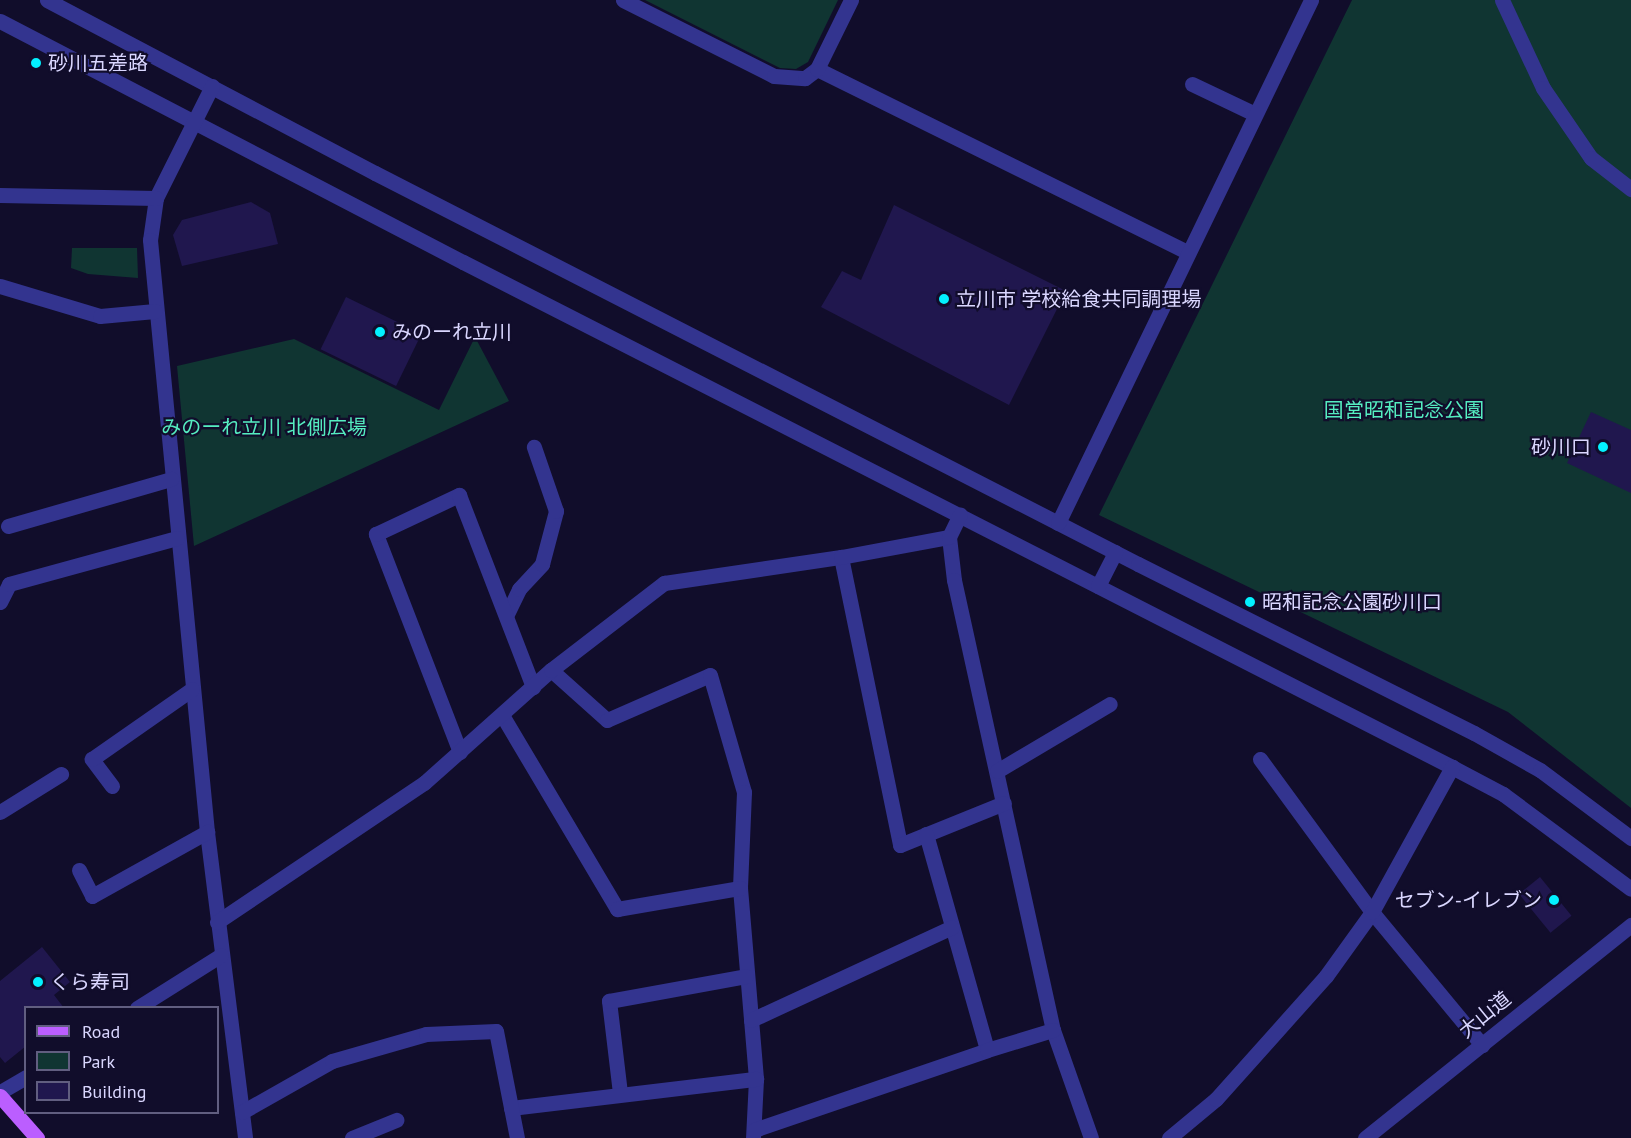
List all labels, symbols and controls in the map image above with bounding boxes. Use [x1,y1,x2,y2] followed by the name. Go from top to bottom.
[48,51,148,75] place label: 砂川五差路
[29,56,43,70] marker: 砂川五差路
[956,287,1201,311] place label: 立川市 学校給食共同調理場
[937,292,951,306] marker: 立川市 学校給食共同調理場
[392,320,512,344] place label: みのーれ立川
[373,325,387,339] marker: みのーれ立川
[1324,398,1484,422] park label: 国営昭和記念公園
[161,415,367,439] park label: みのーれ立川 北側広場
[1531,435,1591,459] place label: 砂川口
[1596,440,1610,454] marker: 砂川口
[1262,590,1442,614] place label: 昭和記念公園砂川口
[1243,595,1257,609] marker: 昭和記念公園砂川口
[1395,888,1542,912] place label: セブン-イレブン
[1547,893,1561,907] marker: セブン-イレブン
[50,970,130,994] place label: くら寿司
[31,975,45,989] marker: くら寿司
[1454,987,1516,1043] street label: 大山道
[24,1006,219,1114] legend
[82,1020,120,1043] text: Road
[82,1050,115,1073] text: Park
[82,1080,146,1103] text: Building

